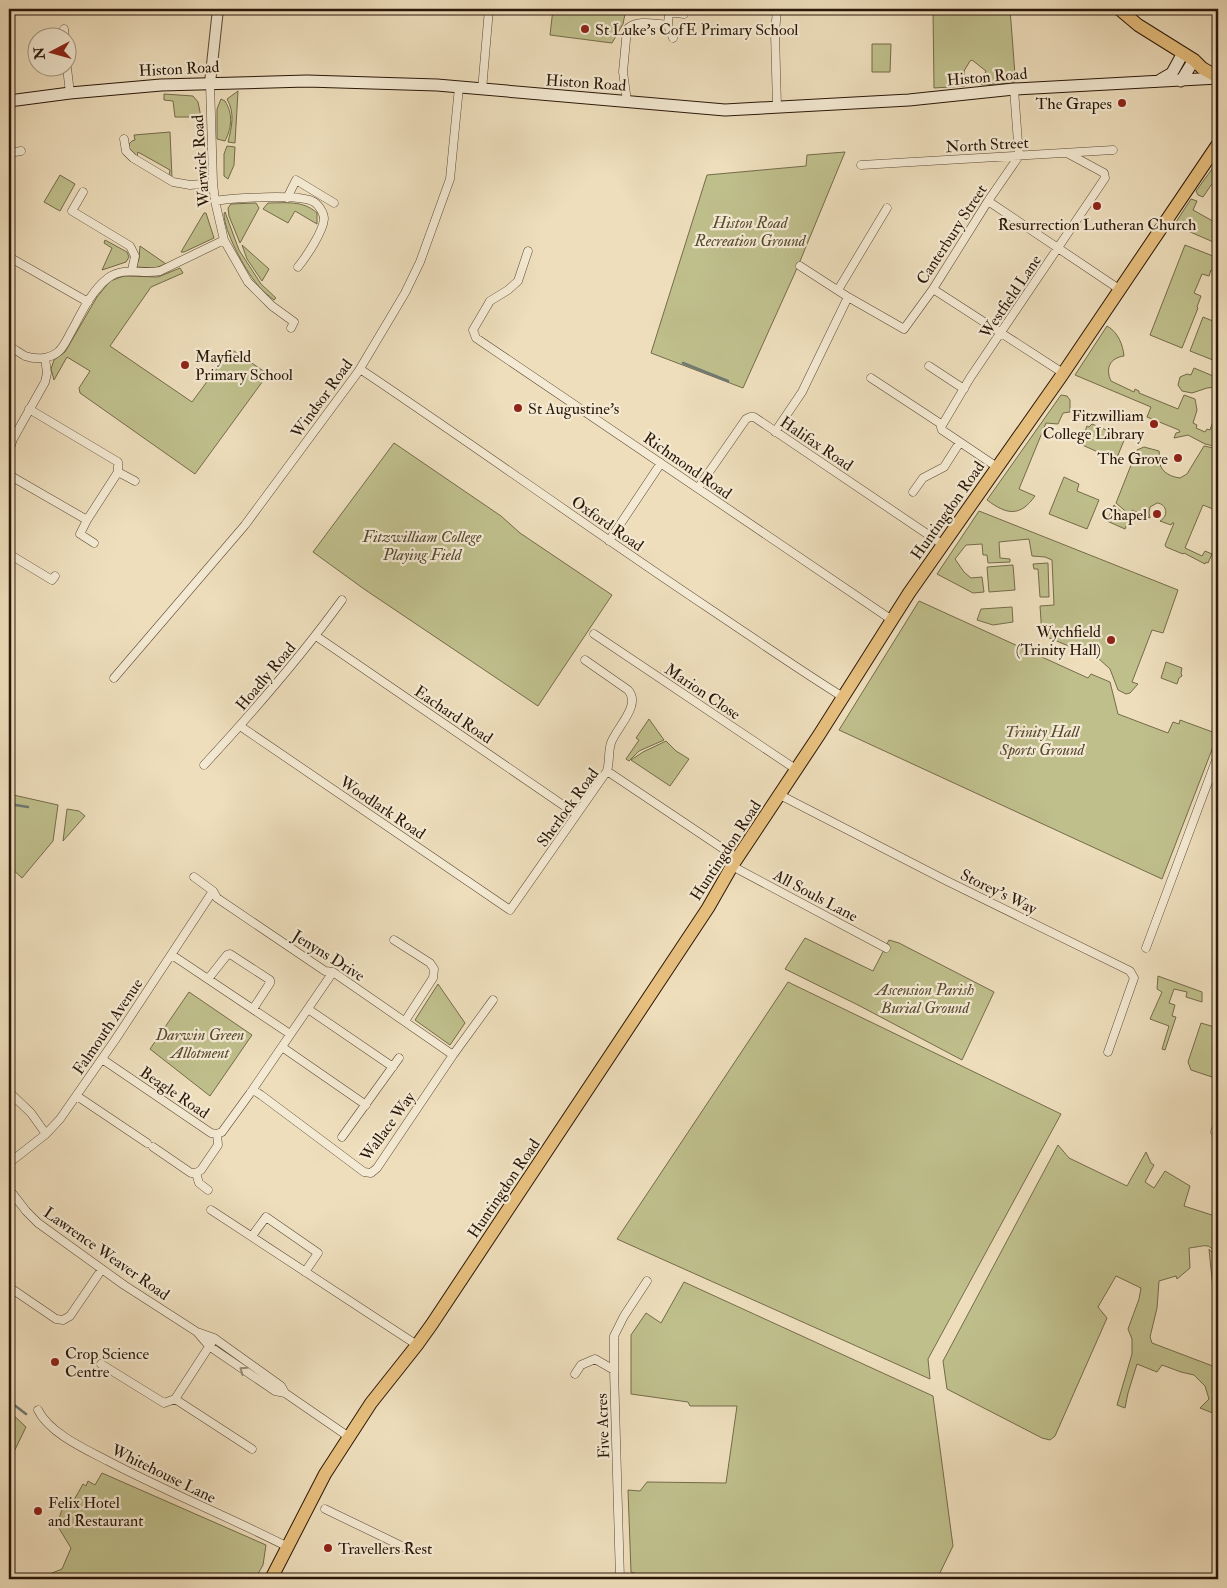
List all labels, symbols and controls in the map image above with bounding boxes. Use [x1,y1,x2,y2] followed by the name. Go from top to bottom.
[595,20,798,40] place label: St Luke's CofE Primary School
[579,23,591,35] marker: St Luke's CofE Primary School
[28,28,78,78] north arrow
[30,46,49,61] text: N
[138,57,220,81] street label: Histon Road
[946,64,1028,90] street label: Histon Road
[545,70,627,96] street label: Histon Road
[1035,94,1112,115] place label: The Grapes
[1116,97,1128,109] marker: The Grapes
[188,114,214,209] street label: Warwick Road
[945,133,1029,157] street label: North Street
[912,181,992,288] street label: Canterbury Street
[1091,200,1103,212] marker: Resurrection Lutheran Church
[694,213,807,251] park label: Histon Road Recreation Ground
[998,215,1197,235] place label: Resurrection Lutheran Church
[975,251,1046,343] street label: Westfield Lane
[195,347,293,385] place label: Mayfield Primary School
[286,355,357,443] street label: Windsor Road
[179,359,191,371] marker: Mayfield Primary School
[528,399,619,419] place label: St Augustine's
[512,402,524,414] marker: St Augustine's
[1043,406,1145,444] place label: Fitzwilliam College Library
[776,412,857,476] street label: Halifax Road
[1148,418,1160,430] marker: Fitzwilliam College Library
[639,428,736,504] street label: Richmond Road
[1097,449,1168,469] place label: The Grove
[1172,452,1184,464] marker: The Grove
[906,457,989,564] street label: Huntingdon Road
[568,492,647,556] street label: Oxford Road
[1101,505,1147,526] place label: Chapel
[1151,508,1163,520] marker: Chapel
[362,527,482,565] park label: Fitzwilliam College Playing Field
[1016,622,1101,660] place label: Wychfield (Trinity Hall)
[1105,634,1117,646] marker: Wychfield (Trinity Hall)
[231,638,300,715] street label: Hoadly Road
[661,659,744,725] street label: Marion Close
[411,681,496,748] street label: Eachard Road
[999,722,1086,760] park label: Trinity Hall Sports Ground
[533,764,603,851] street label: Sherlock Road
[335,771,429,844] street label: Woodlark Road
[686,797,766,904] street label: Huntingdon Road
[769,865,861,927] street label: All Souls Lane
[957,865,1041,919] street label: Storey's Way
[287,925,369,987] street label: Jenyns Drive
[68,974,148,1079] street label: Falmouth Avenue
[874,980,974,1018] park label: Ascension Parish Burial Ground
[155,1025,244,1063] park label: Darwin Green Allotment
[136,1062,213,1123] street label: Beagle Road
[355,1087,420,1166] street label: Wallace Way
[463,1135,545,1242] street label: Huntingdon Road
[40,1203,173,1305] street label: Lawrence Weaver Road
[65,1344,150,1382] place label: Crop Science Centre
[49,1356,61,1368] marker: Crop Science Centre
[239,1367,249,1376] one-way arrow
[592,1393,614,1459] street label: Five Acres
[107,1440,219,1508] street label: Whitehouse Lane
[48,1493,143,1531] place label: Felix Hotel and Restaurant
[32,1505,44,1517] marker: Felix Hotel and Restaurant
[338,1539,432,1559] place label: Travellers Rest
[322,1542,334,1554] marker: Travellers Rest

